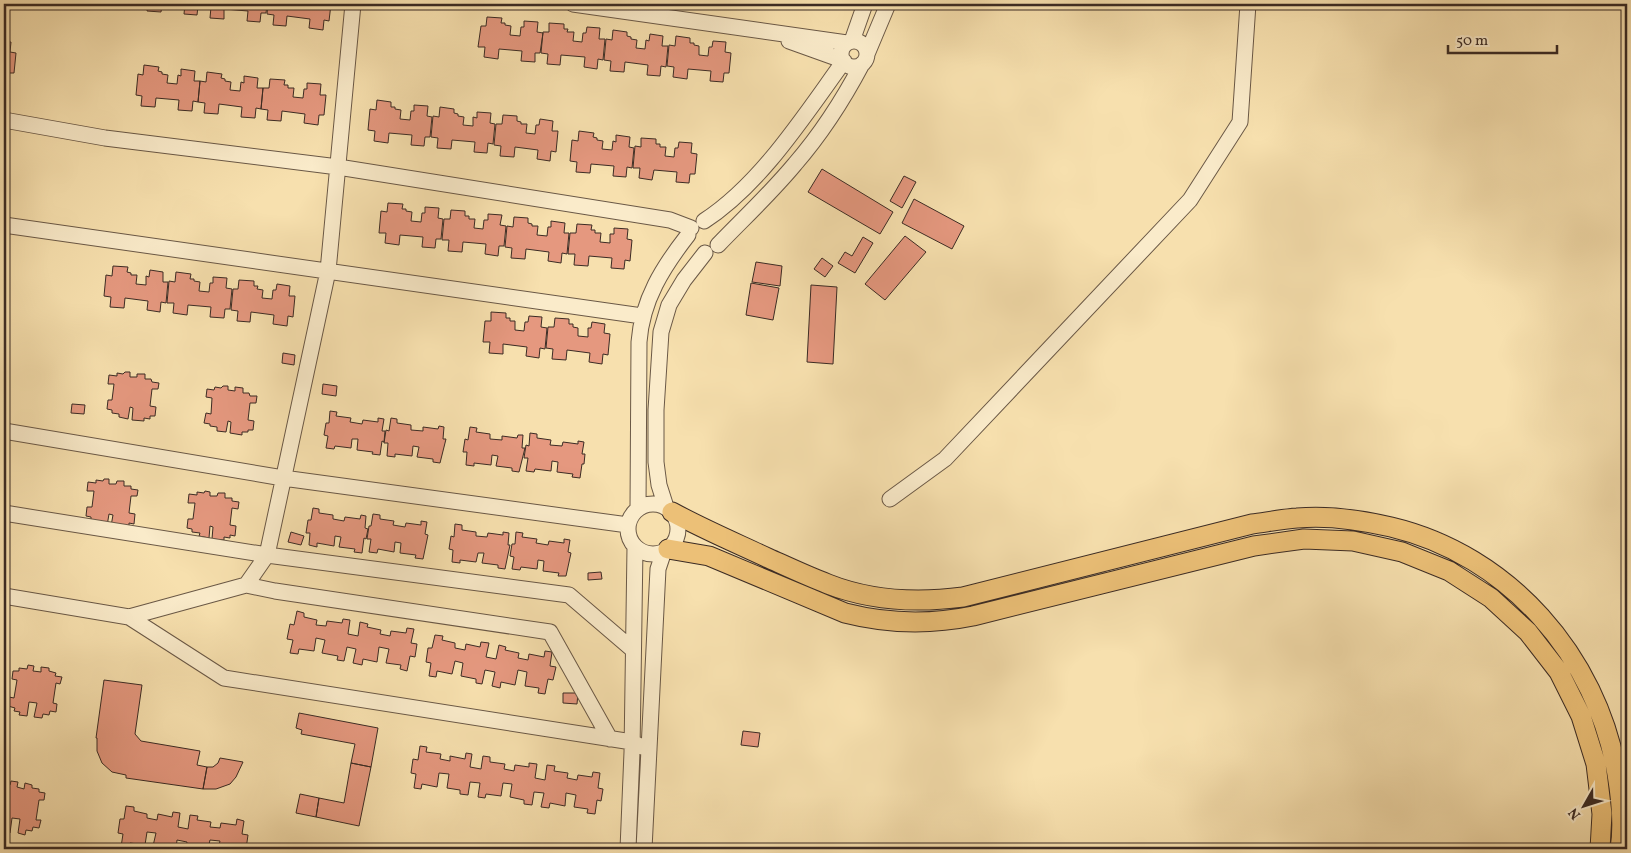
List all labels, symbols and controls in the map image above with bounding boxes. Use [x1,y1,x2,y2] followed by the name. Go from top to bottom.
[1448,22,1557,54] scale bar
[1456,31,1488,52] text: 50 m
[1558,780,1608,830] north arrow
[1564,803,1586,823] text: N

